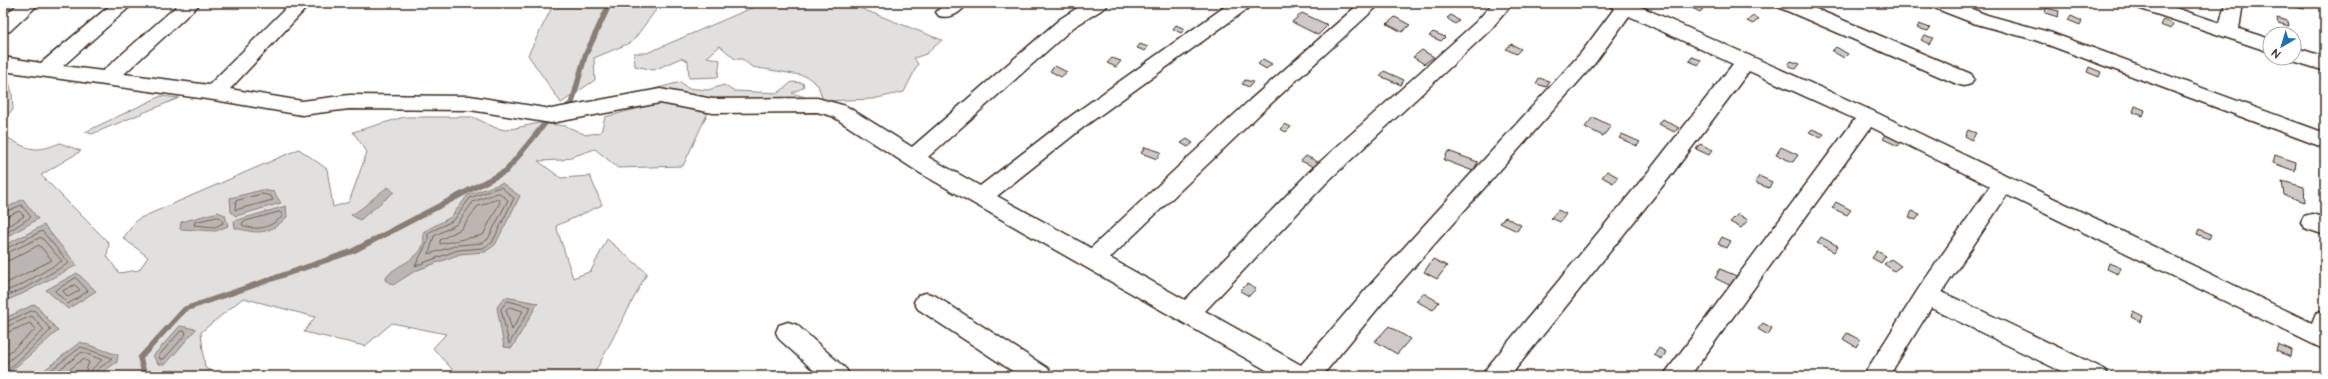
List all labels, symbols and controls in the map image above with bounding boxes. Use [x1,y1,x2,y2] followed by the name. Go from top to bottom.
[2262,26,2302,66] north arrow
[2269,45,2283,62] text: N

